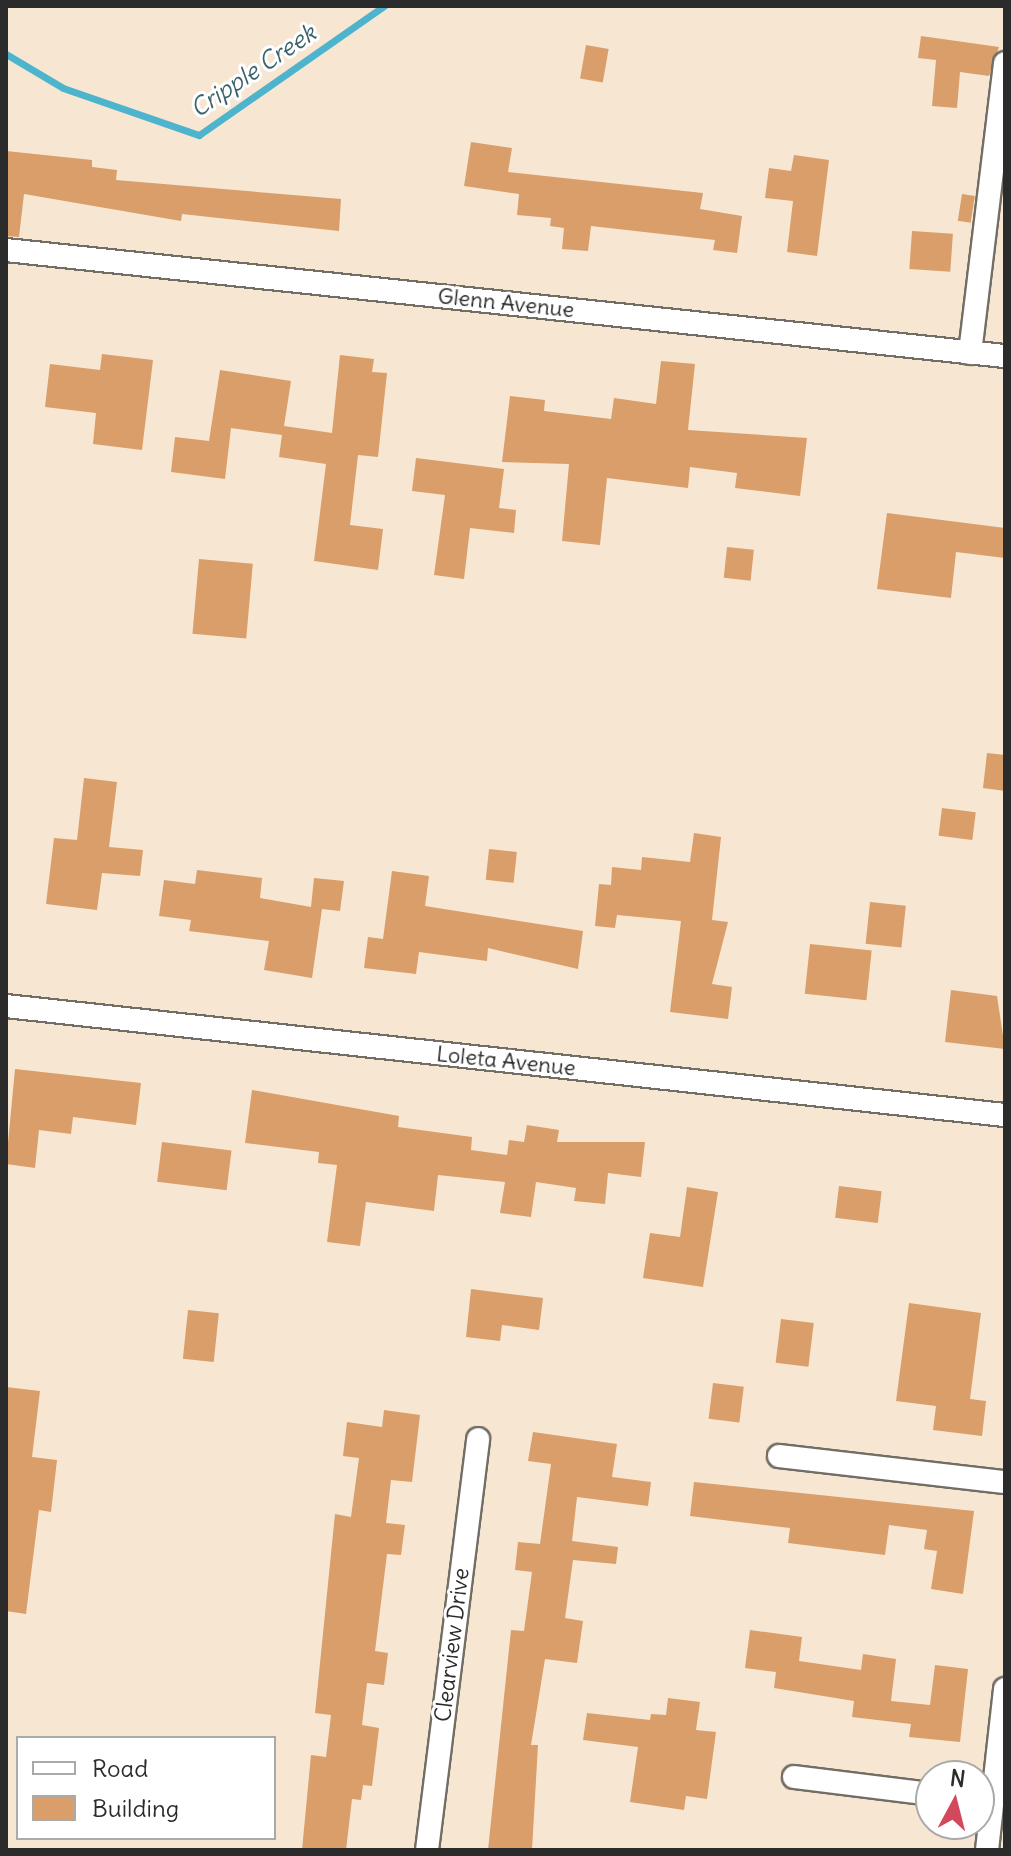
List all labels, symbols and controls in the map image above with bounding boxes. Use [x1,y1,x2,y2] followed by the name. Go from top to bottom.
[185,19,321,123] water label: Cripple Creek
[436,283,576,323] street label: Glenn Avenue
[435,1041,577,1081] street label: Loleta Avenue
[429,1567,475,1723] street label: Clearview Drive
[16,1736,276,1840] legend
[92,1753,148,1783] text: Road
[915,1760,995,1840] north arrow
[948,1763,967,1793] text: N
[92,1793,179,1823] text: Building

